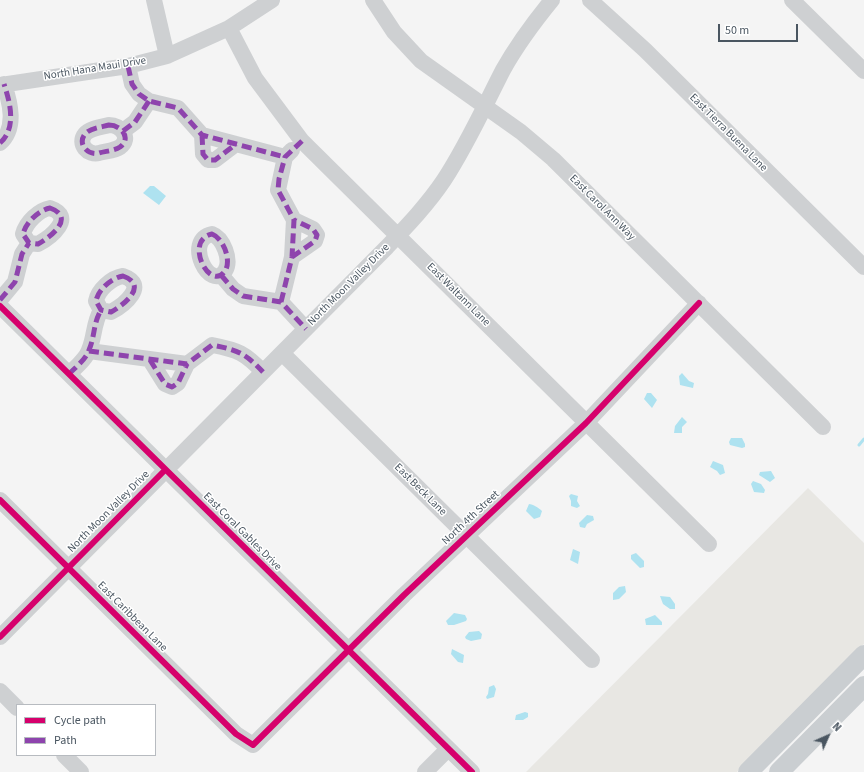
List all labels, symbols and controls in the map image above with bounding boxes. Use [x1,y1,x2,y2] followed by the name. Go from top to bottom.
[720,16,800,42] scale bar
[725,22,749,39] text: 50 m
[43,54,147,84] street label: North Hana Maui Drive
[686,91,770,175] street label: East Tierra Buena Lane
[566,172,638,244] street label: East Carol Ann Way
[305,241,393,329] street label: North Moon Valley Drive
[424,261,492,329] street label: East Waltann Lane
[391,461,449,519] street label: East Beck Lane
[65,468,153,556] street label: North Moon Valley Drive
[440,488,502,548] street label: North 4th Street
[200,490,284,574] street label: East Coral Gables Drive
[94,579,170,655] street label: East Caribbean Lane
[16,704,156,756] legend
[54,712,106,729] text: Cycle path
[808,716,848,756] north arrow
[829,719,845,735] text: N
[54,732,77,749] text: Path

